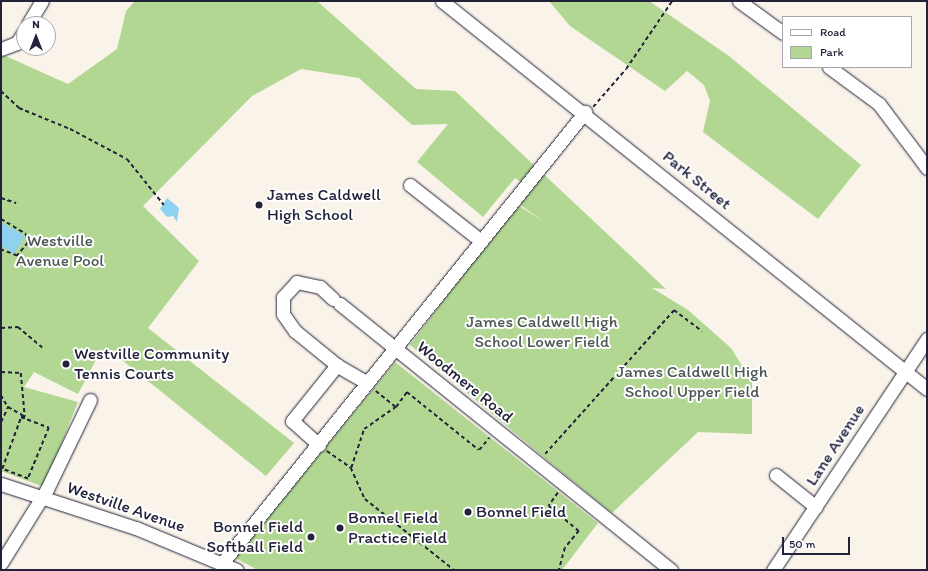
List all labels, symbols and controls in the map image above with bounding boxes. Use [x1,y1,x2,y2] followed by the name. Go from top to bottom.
[16,16,56,56] north arrow
[782,16,912,68] legend
[32,18,40,31] text: N
[820,25,846,39] text: Road
[820,45,844,59] text: Park
[659,146,735,214] street label: Park Street
[267,185,381,225] place label: James Caldwell High School
[254,200,264,210] marker: James Caldwell High School
[16,231,104,271] park label: Westville Avenue Pool
[467,312,617,352] park label: James Caldwell High School Lower Field
[413,337,517,427] street label: Woodmere Road
[74,344,229,384] place label: Westville Community Tennis Courts
[61,359,71,369] marker: Westville Community Tennis Courts
[617,362,767,402] park label: James Caldwell High School Upper Field
[801,401,869,489] street label: Lane Avenue
[65,477,187,537] street label: Westville Avenue
[476,502,566,522] place label: Bonnel Field
[463,507,473,517] marker: Bonnel Field
[348,508,447,548] place label: Bonnel Field Practice Field
[207,517,303,557] place label: Bonnel Field Softball Field
[335,523,345,533] marker: Bonnel Field Practice Field
[784,529,852,555] scale bar
[306,532,316,542] marker: Bonnel Field Softball Field
[789,537,815,551] text: 50 m

